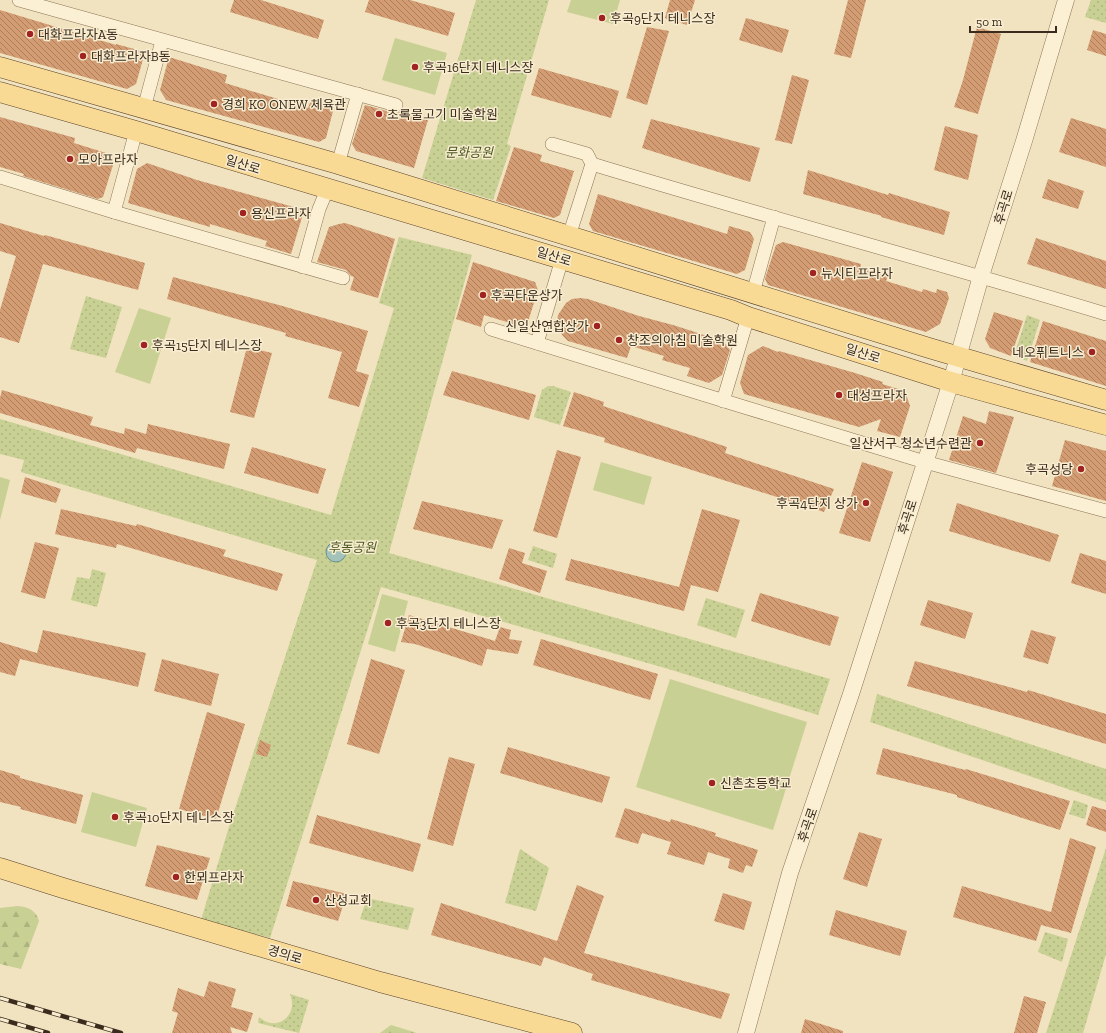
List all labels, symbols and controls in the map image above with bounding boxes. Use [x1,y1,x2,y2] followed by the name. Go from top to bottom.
[970,8,1056,34] scale bar
[610,11,716,26] place label: 후곡9단지 테니스장
[597,13,607,23] marker: 후곡9단지 테니스장
[976,15,1003,29] text: 50 m
[38,27,118,42] place label: 대화프라자A동
[25,29,35,39] marker: 대화프라자A동
[91,49,171,64] place label: 대화프라자B동
[78,51,88,61] marker: 대화프라자B동
[423,60,534,75] place label: 후곡16단지 테니스장
[410,62,420,72] marker: 후곡16단지 테니스장
[222,97,346,112] place label: 경희 KO ONEW 체육관
[209,99,219,109] marker: 경희 KO ONEW 체육관
[387,107,498,122] place label: 초록물고기 미술학원
[374,109,384,119] marker: 초록물고기 미술학원
[445,145,494,160] park label: 문화공원
[78,152,138,167] place label: 모아프라자
[223,152,262,177] street label: 일산로
[65,154,75,164] marker: 모아프라자
[991,188,1016,227] street label: 후곡로
[251,206,311,221] place label: 용신프라자
[238,208,248,218] marker: 용신프라자
[534,244,573,269] street label: 일산로
[821,266,893,281] place label: 뉴시티프라자
[808,268,818,278] marker: 뉴시티프라자
[491,288,563,303] place label: 후곡타운상가
[478,290,488,300] marker: 후곡타운상가
[505,319,589,334] place label: 신일산연합상가
[592,321,602,331] marker: 신일산연합상가
[627,333,738,348] place label: 창조의아침 미술학원
[614,335,624,345] marker: 창조의아침 미술학원
[152,338,262,353] place label: 후곡15단지 테니스장
[139,340,149,350] marker: 후곡15단지 테니스장
[843,341,882,366] street label: 일산로
[1012,345,1084,360] place label: 네오퓌트니스
[1087,347,1097,357] marker: 네오퓌트니스
[847,388,907,403] place label: 대성프라자
[834,390,844,400] marker: 대성프라자
[849,436,972,451] place label: 일산서구 청소년수련관
[975,438,985,448] marker: 일산서구 청소년수련관
[1025,462,1073,477] place label: 후곡성당
[1076,464,1086,474] marker: 후곡성당
[776,496,858,511] place label: 후곡4단지 상가
[861,498,871,508] marker: 후곡4단지 상가
[895,498,920,537] street label: 후곡로
[328,540,377,555] park label: 후동공원
[396,616,501,631] place label: 후곡3단지 테니스장
[383,618,393,628] marker: 후곡3단지 테니스장
[720,776,792,791] place label: 신촌초등학교
[707,778,717,788] marker: 신촌초등학교
[795,806,820,845] street label: 후곡로
[123,810,234,825] place label: 후곡10단지 테니스장
[110,812,120,822] marker: 후곡10단지 테니스장
[184,870,244,885] place label: 한뫼프라자
[171,872,181,882] marker: 한뫼프라자
[324,893,372,908] place label: 산성교회
[311,895,321,905] marker: 산성교회
[266,942,304,967] street label: 경의로

